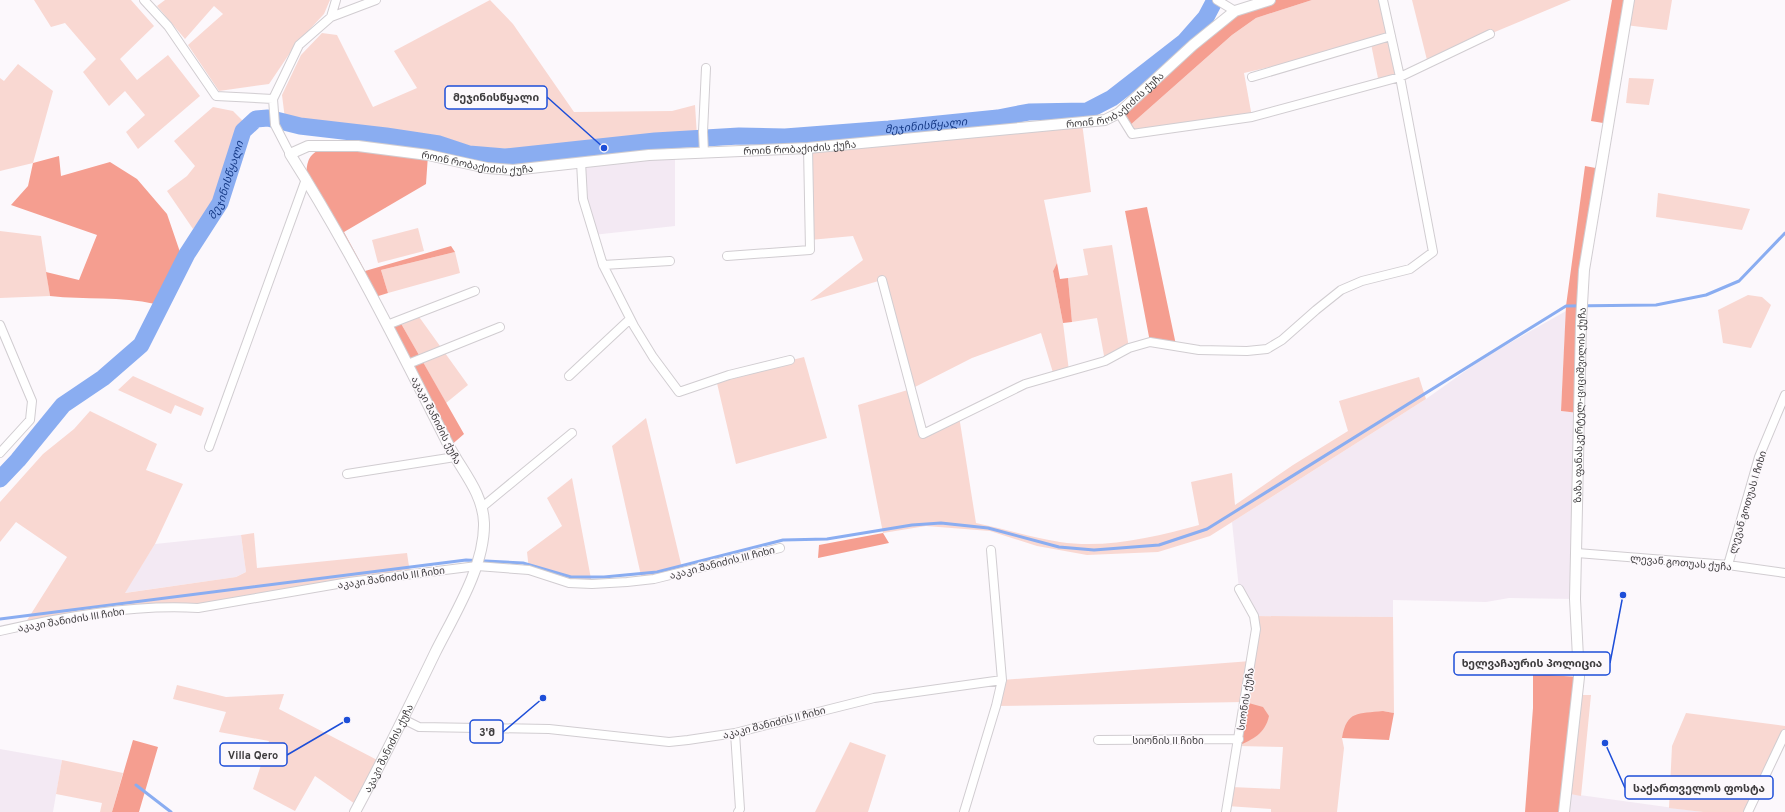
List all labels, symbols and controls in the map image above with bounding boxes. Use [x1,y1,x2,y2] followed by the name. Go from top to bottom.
[1066,70,1167,132] street label: როინ რობაქიძის ქუჩა
[445,86,547,109] callout: მეჯინისწყალი
[453,91,539,105] text: მეჯინისწყალი
[884,115,968,137] water label: მეჯინისწყალი
[743,138,857,159] street label: როინ რობაქიძის ქუჩა
[205,139,248,222] water label: მეჯინისწყალი
[421,149,534,178] street label: როინ რობაქიძის ქუჩა
[1572,307,1590,503] street label: ზაზა ფანასკერტელ-ციციშვილის ქუჩა
[408,374,464,467] street label: აკაკი შანიძის ქუჩა
[1727,449,1770,556] street label: ლევან გოთუას I ჩიხი
[668,544,777,583] street label: აკაკი შანიძის III ჩიხი
[1630,553,1732,574] street label: ლევან გოთუას ქუჩა
[337,564,446,592] street label: აკაკი შანიძის III ჩიხი
[17,606,126,635] street label: აკაკი შანიძის III ჩიხი
[1454,652,1610,675] callout: ხელვაჩაურის პოლიცია
[1462,657,1602,671] text: ხელვაჩაურის პოლიცია
[1235,667,1258,732] street label: სიონის ქუჩა
[361,702,417,795] street label: აკაკი შანიძის ქუჩა
[722,704,827,743] street label: აკაკი შანიძის II ჩიხი
[470,720,503,743] callout: 3'მ
[479,726,495,740] text: 3'მ
[1132,735,1204,748] street label: სიონის II ჩიხი
[220,743,287,766] callout: Villa Qero
[228,749,278,763] text: Villa Qero
[1625,776,1773,799] callout: საქართველოს ფოსტა
[1633,782,1765,796] text: საქართველოს ფოსტა

